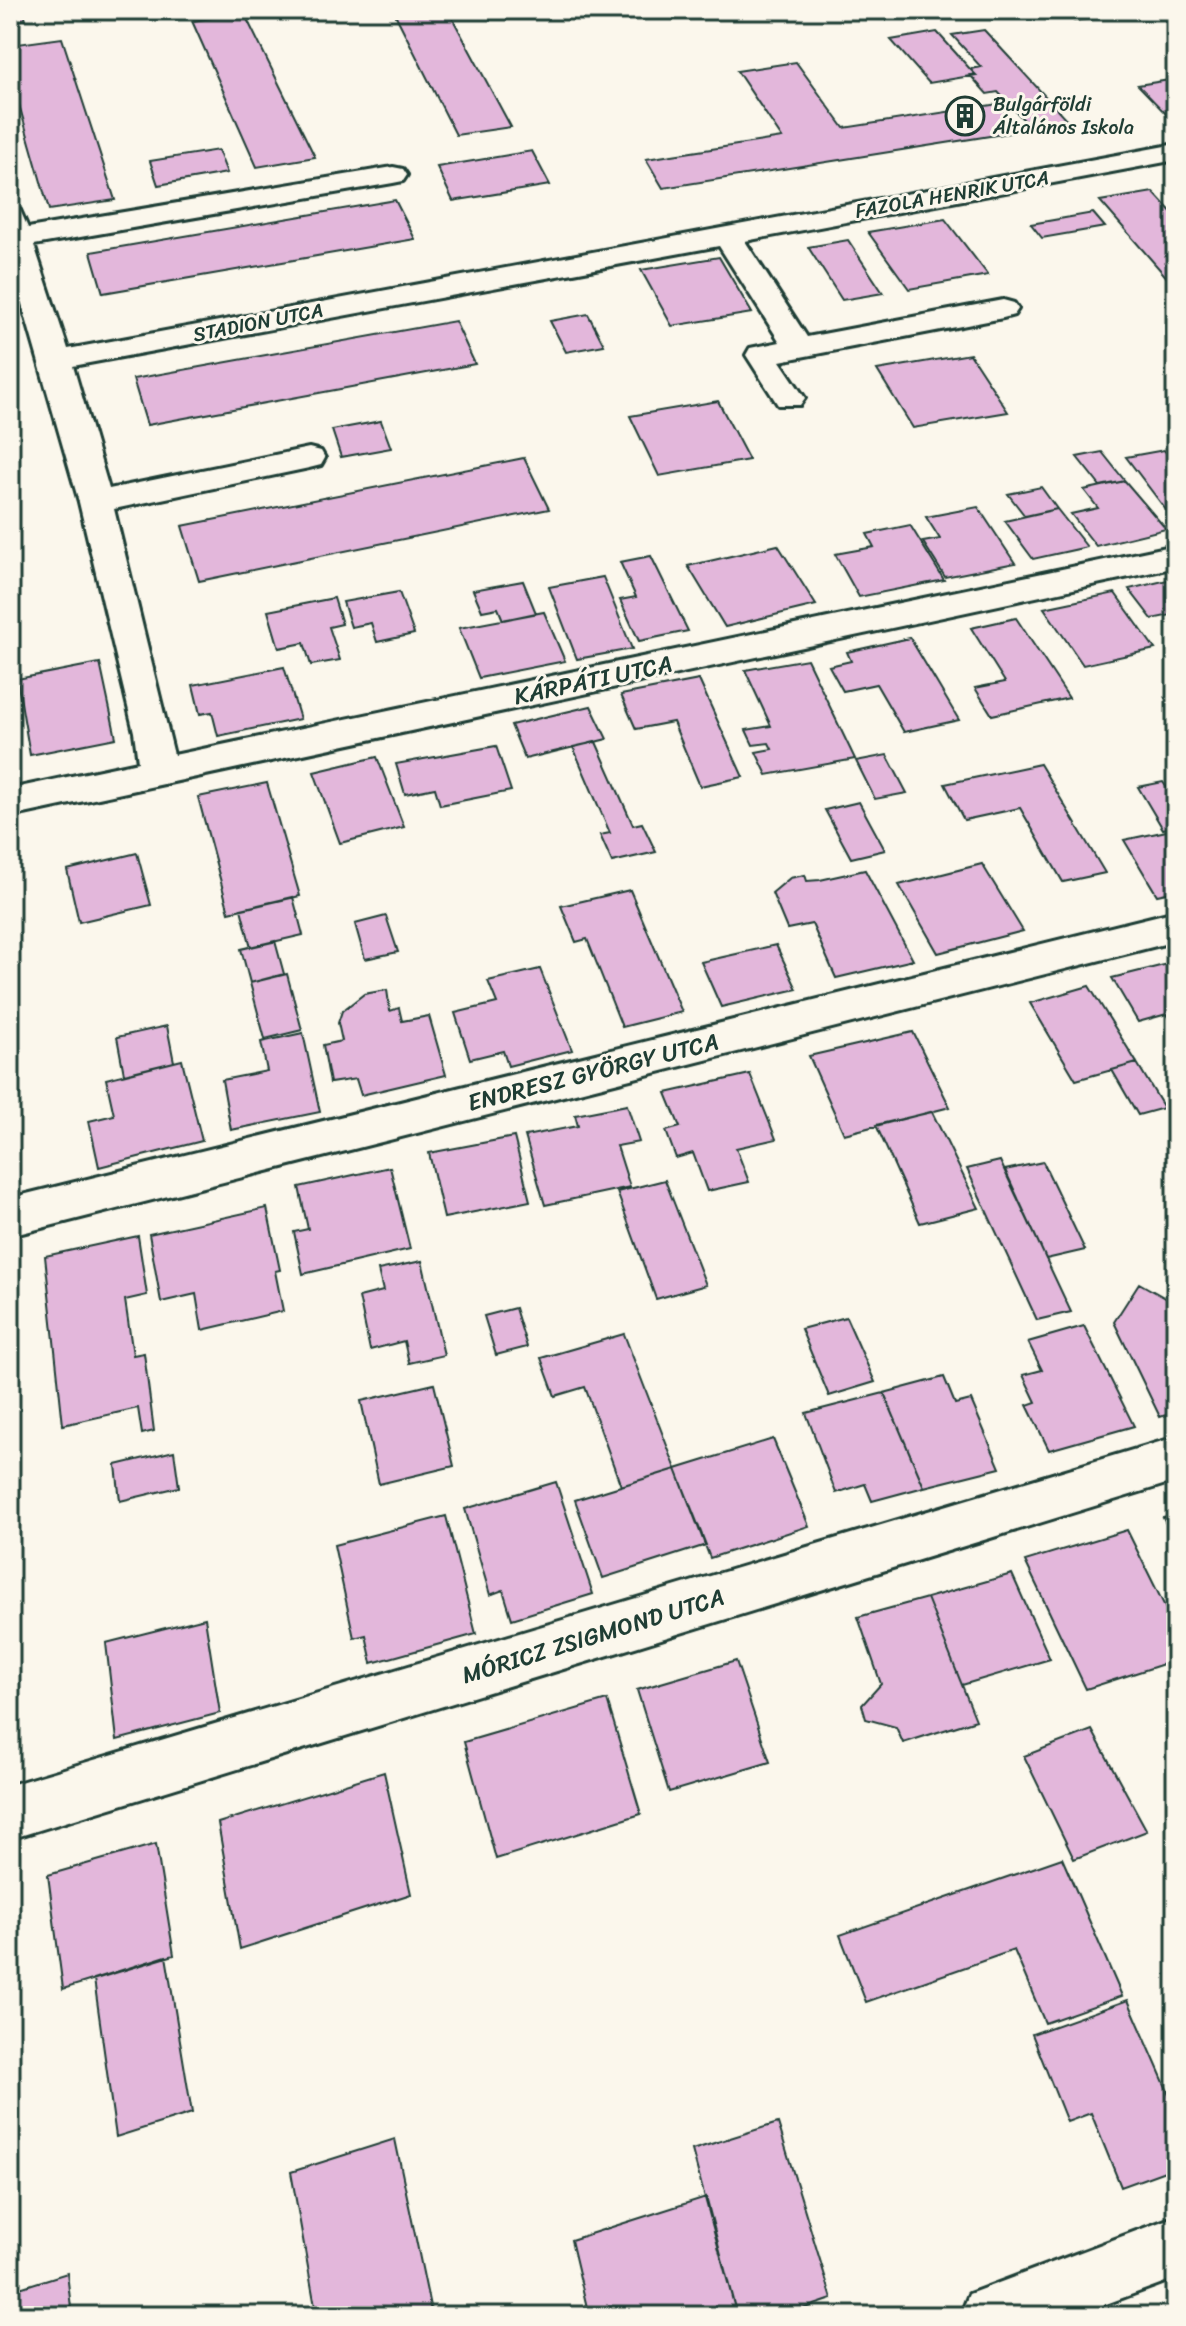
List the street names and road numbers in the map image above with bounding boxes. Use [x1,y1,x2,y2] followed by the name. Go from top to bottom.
[852,160,1052,229] street label: FAZOLA HENRIK UTCA
[190,293,326,352] street label: STADION UTCA
[510,643,676,717] street label: KÁRPÁTI UTCA
[463,1020,723,1124] street label: ENDRESZ GYÖRGY UTCA
[457,1576,729,1696] street label: MÓRICZ ZSIGMOND UTCA

